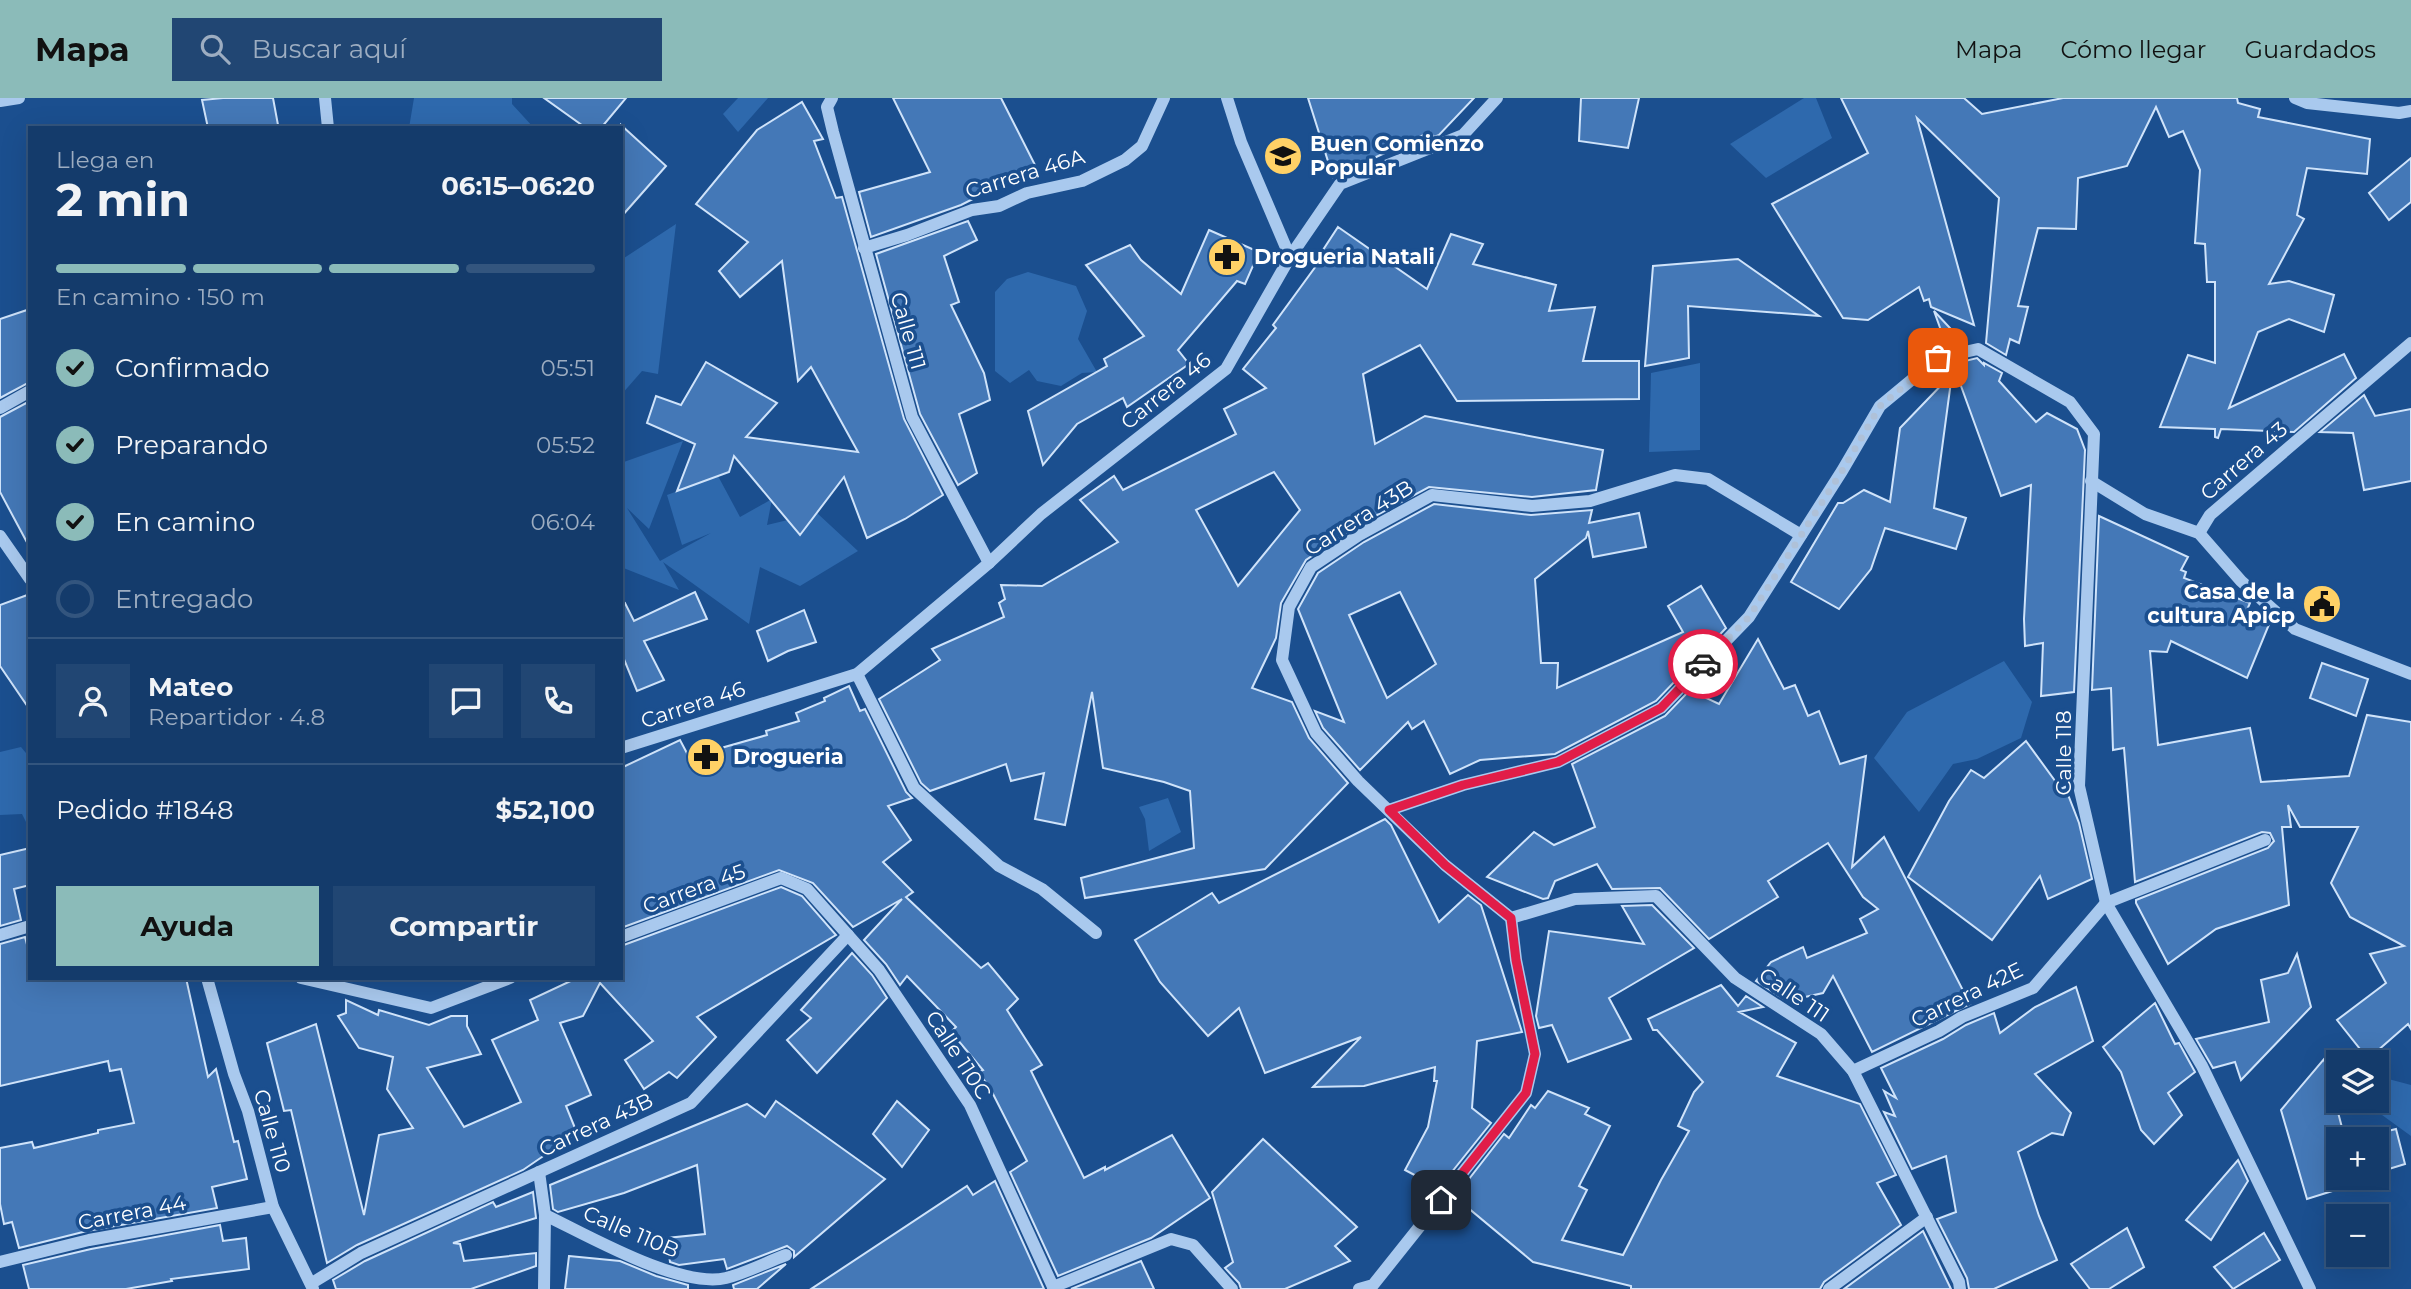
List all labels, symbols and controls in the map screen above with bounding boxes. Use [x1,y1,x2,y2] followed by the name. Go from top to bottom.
[172,18,662,81] search box
[35,29,130,69] text: Mapa
[196,30,234,68] icon: search
[252,33,406,65] text: Buscar aquí
[1955,35,2022,64] text: Mapa
[2060,35,2206,64] text: Cómo llegar
[2244,35,2376,64] text: Guardados
[1310,131,1484,180] place label: Buen Comienzo Popular
[1262,135,1304,177] school or university icon: Buen Comienzo Popular
[962,143,1088,204] street label: Carrera 46A
[56,146,154,174] text: Llega en
[441,170,595,202] text: 06:15–06:20
[56,171,190,228] text: 2 min
[1206,236,1248,278] pharmacy icon: Drogueria Natali
[1254,244,1435,269] place label: Drogueria Natali
[56,283,265,311] text: En camino · 150 m
[886,289,931,372] street label: Calle 111
[1908,328,1968,388] pin
[1919,339,1957,377] icon: bag
[1116,347,1216,434] street label: Carrera 46
[56,349,94,387] icon: check
[115,352,270,384] text: Confirmado
[541,354,595,382] text: 05:51
[2195,416,2292,505] street label: Carrera 43
[56,426,94,464] icon: check
[115,429,268,461] text: Preparando
[536,431,595,459] text: 05:52
[1300,474,1417,561] street label: Carrera 43B
[56,503,94,541] icon: check
[115,506,255,538] text: En camino
[530,508,595,536] text: 06:04
[2147,579,2295,628] place label: Casa de la cultura Apicp
[115,583,253,615] text: Entregado
[2301,583,2343,625] public building icon: Casa de la cultura Apicp
[1668,629,1738,699] courier
[1684,645,1722,683] icon: car
[56,664,130,738] button: person
[429,664,503,738] button: chat
[521,664,595,738] button: phone
[148,671,233,703] text: Mateo
[637,676,748,733] street label: Carrera 46
[148,703,325,731] text: Repartidor · 4.8
[2051,710,2076,796] street label: Calle 118
[685,736,727,778] pharmacy icon: Drogueria
[733,744,844,769] place label: Drogueria
[56,794,234,826] text: Pedido #1848
[496,794,595,826] text: $52,100
[639,858,749,919] street label: Carrera 45
[56,886,319,966] button: Ayuda
[333,886,595,966] button: Compartir
[1907,957,2027,1032] street label: Carrera 42E
[1754,962,1834,1027] street label: Calle 111
[921,1006,996,1104] street label: Calle 110C
[2326,1050,2389,1267] map controls
[2326,1050,2389,1113] button: layers
[249,1086,296,1175] street label: Calle 110
[535,1087,657,1162] street label: Carrera 43B
[2326,1127,2389,1190] button: +
[1411,1170,1471,1230] pin
[1422,1181,1460,1219] icon: home
[76,1190,188,1235] street label: Carrera 44
[580,1200,683,1263] street label: Calle 110B
[2326,1204,2389,1267] button: −

